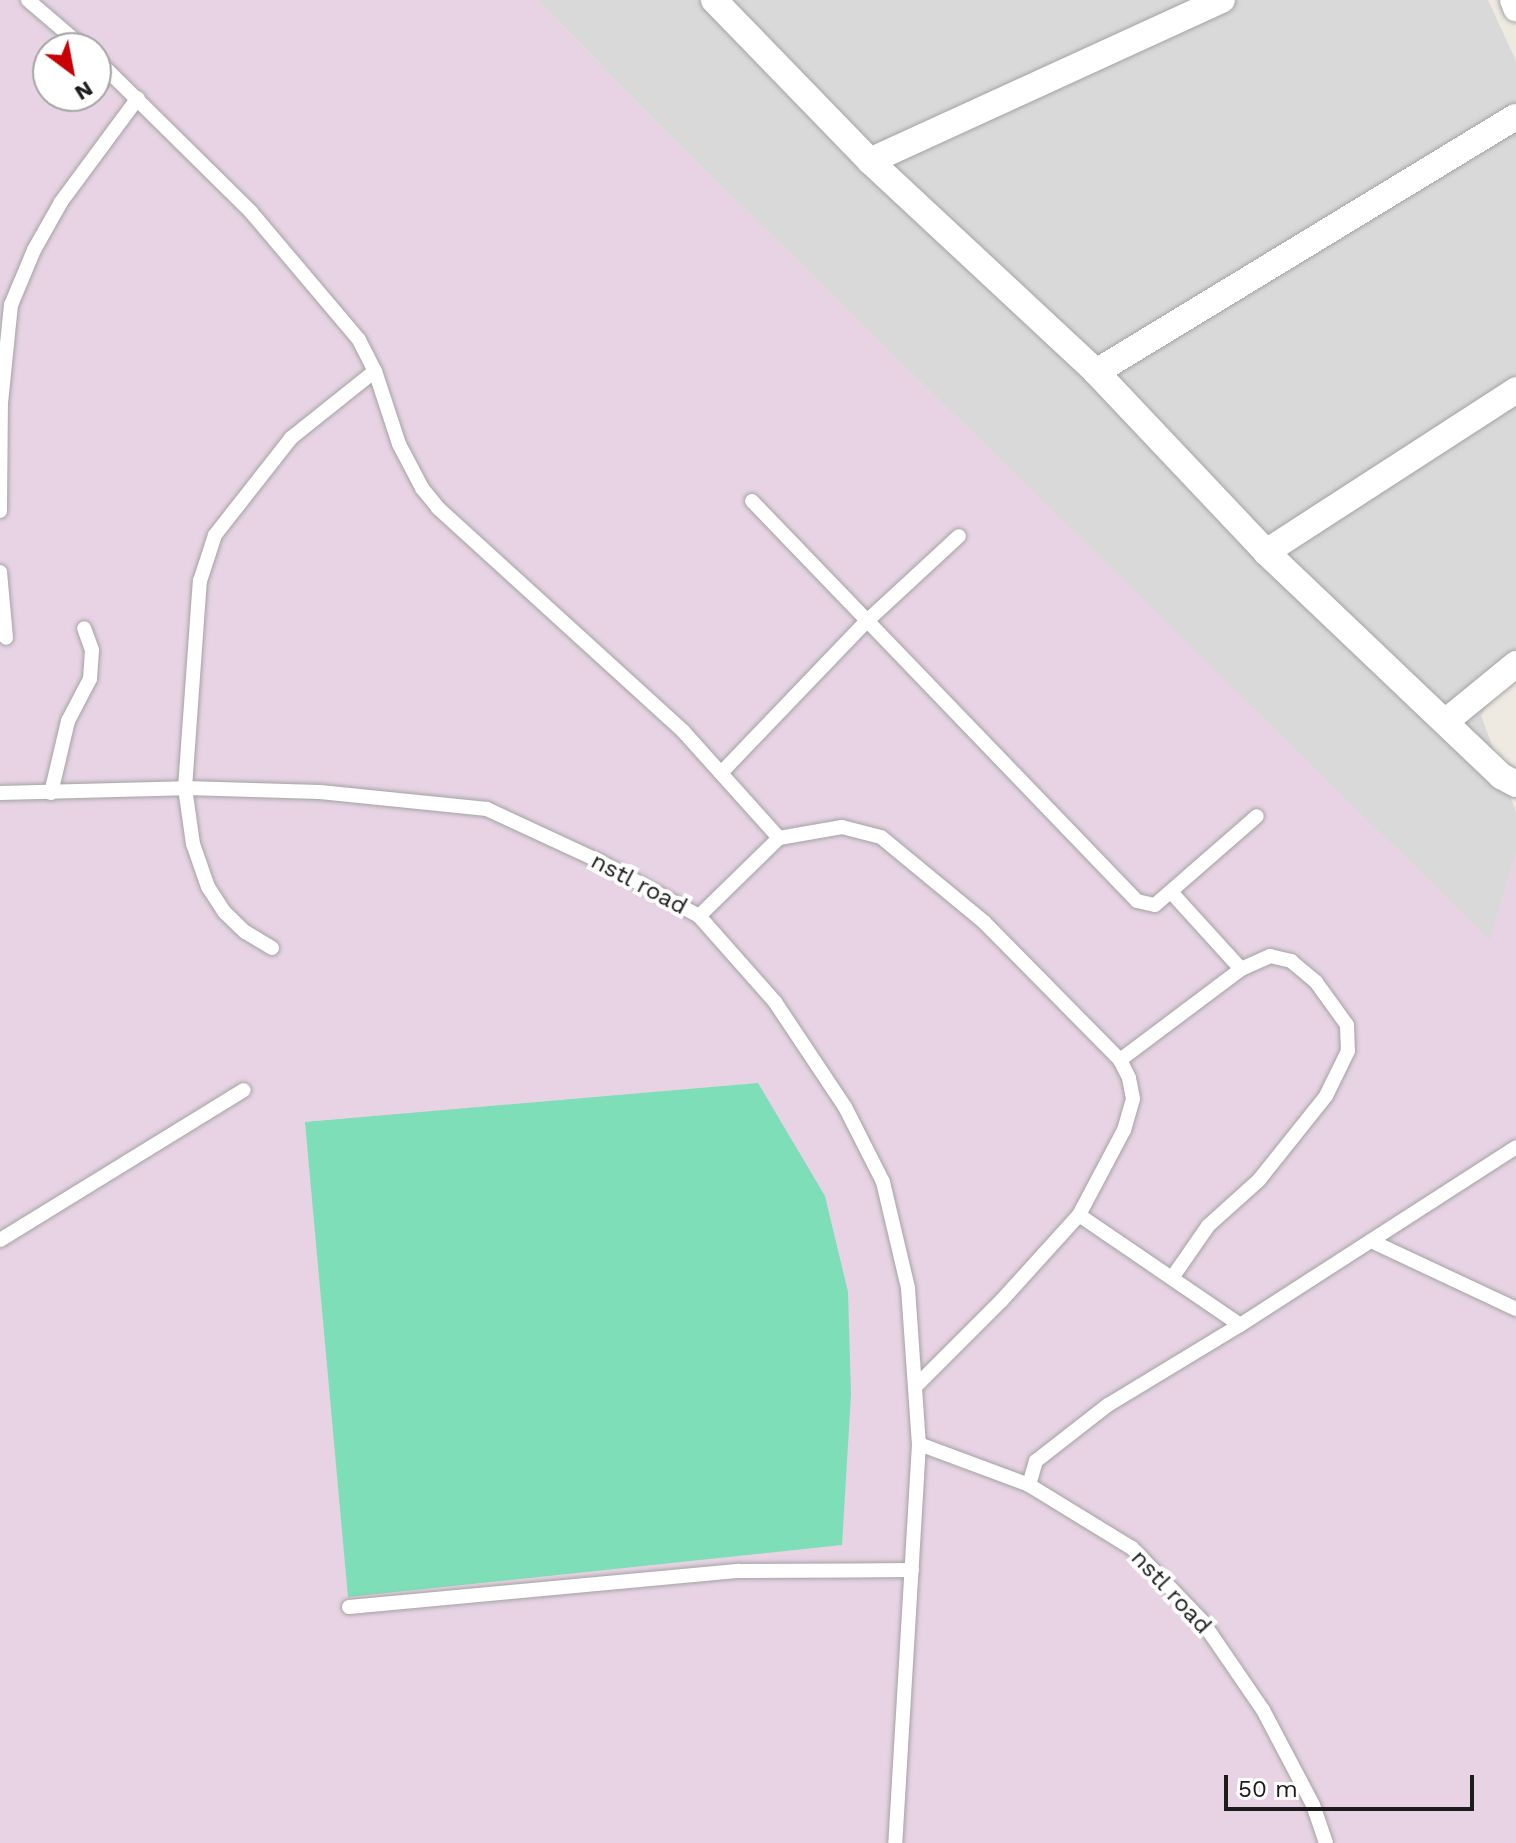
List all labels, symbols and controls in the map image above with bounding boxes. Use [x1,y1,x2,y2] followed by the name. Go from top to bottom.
[32,32,112,112] north arrow
[70,76,97,106] text: N
[586,847,692,921] street label: nstl road
[1124,1544,1218,1640] street label: nstl road
[1228,1759,1478,1809] scale bar
[1238,1775,1298,1803] text: 50 m

